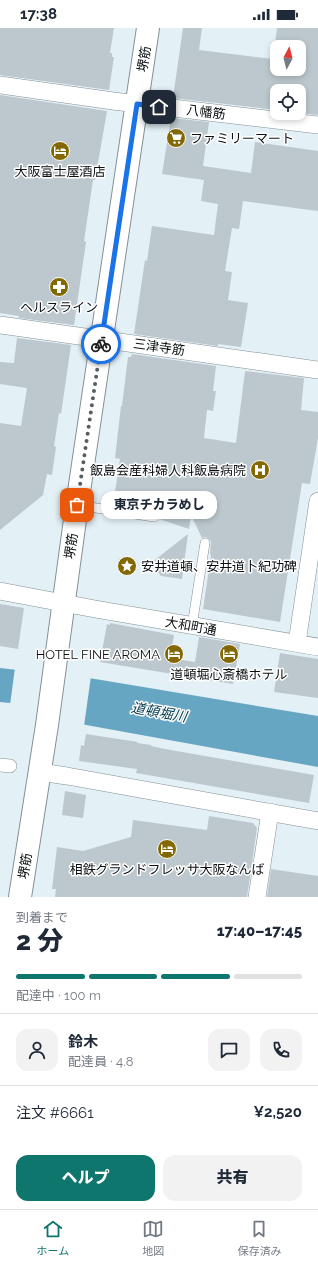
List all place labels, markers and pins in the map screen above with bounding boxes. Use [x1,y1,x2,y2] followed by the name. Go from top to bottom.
[142,90,176,124] pin
[165,127,187,149] supermarket icon: ファミリーマート
[190,131,294,146] place label: ファミリーマート
[49,140,71,162] hotel icon: 大阪富士屋酒店
[14,164,106,179] place label: 大阪富士屋酒店
[48,276,70,298] pharmacy icon: ヘルスライン
[20,300,98,315] place label: ヘルスライン
[249,459,271,481] hospital icon: 飯島会産科婦人科飯島病院
[90,463,246,478] place label: 飯島会産科婦人科飯島病院
[60,488,94,522] pin
[101,491,217,519] callout: 東京チカラめし
[116,555,138,577] place icon: 安井道頓、安井道卜紀功碑
[141,559,297,574] place label: 安井道頓、安井道卜紀功碑
[163,643,185,665] hotel icon: HOTEL FINE AROMA
[218,643,240,665] hotel icon: 道頓堀心斎橋ホテル
[36,647,160,662] place label: HOTEL FINE AROMA
[170,667,288,682] place label: 道頓堀心斎橋ホテル
[156,838,178,860] hotel icon: 相鉄グランドフレッサ大阪なんば
[69,862,265,877] place label: 相鉄グランドフレッサ大阪なんば

